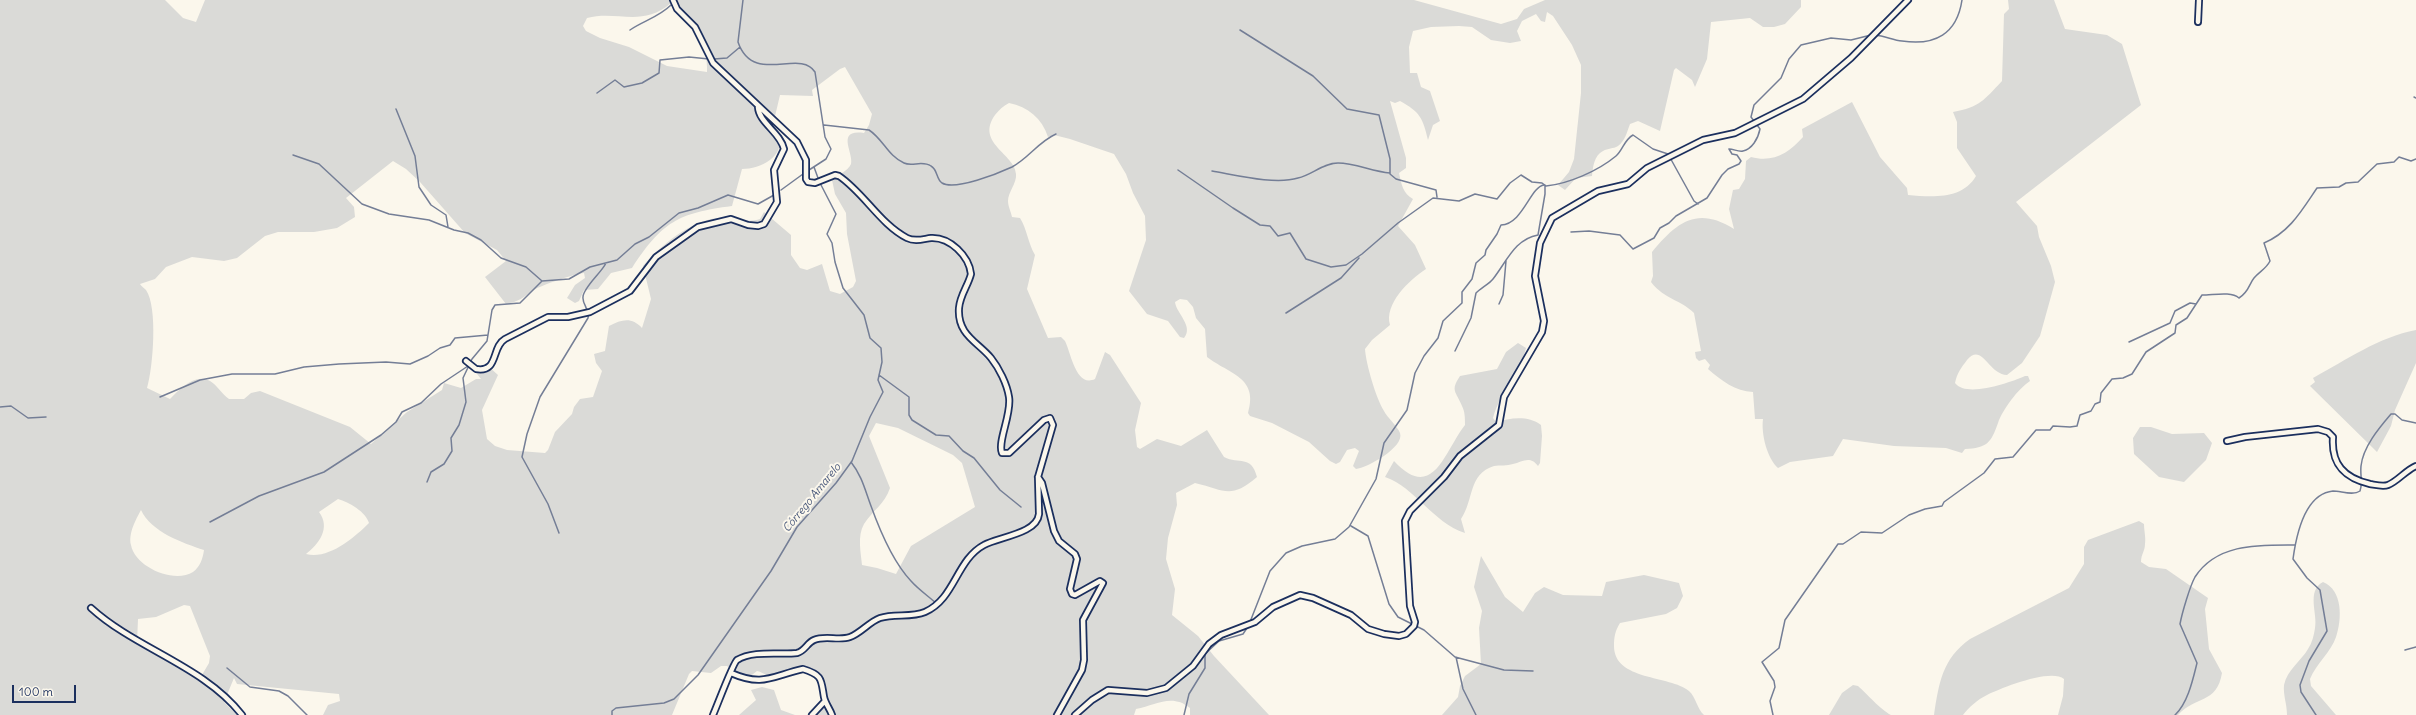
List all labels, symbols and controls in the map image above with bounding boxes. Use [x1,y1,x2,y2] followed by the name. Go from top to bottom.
[780,461,844,535] water label: Córrego Amarelo
[14,677,78,703] scale bar
[19,684,53,699] text: 100 m

